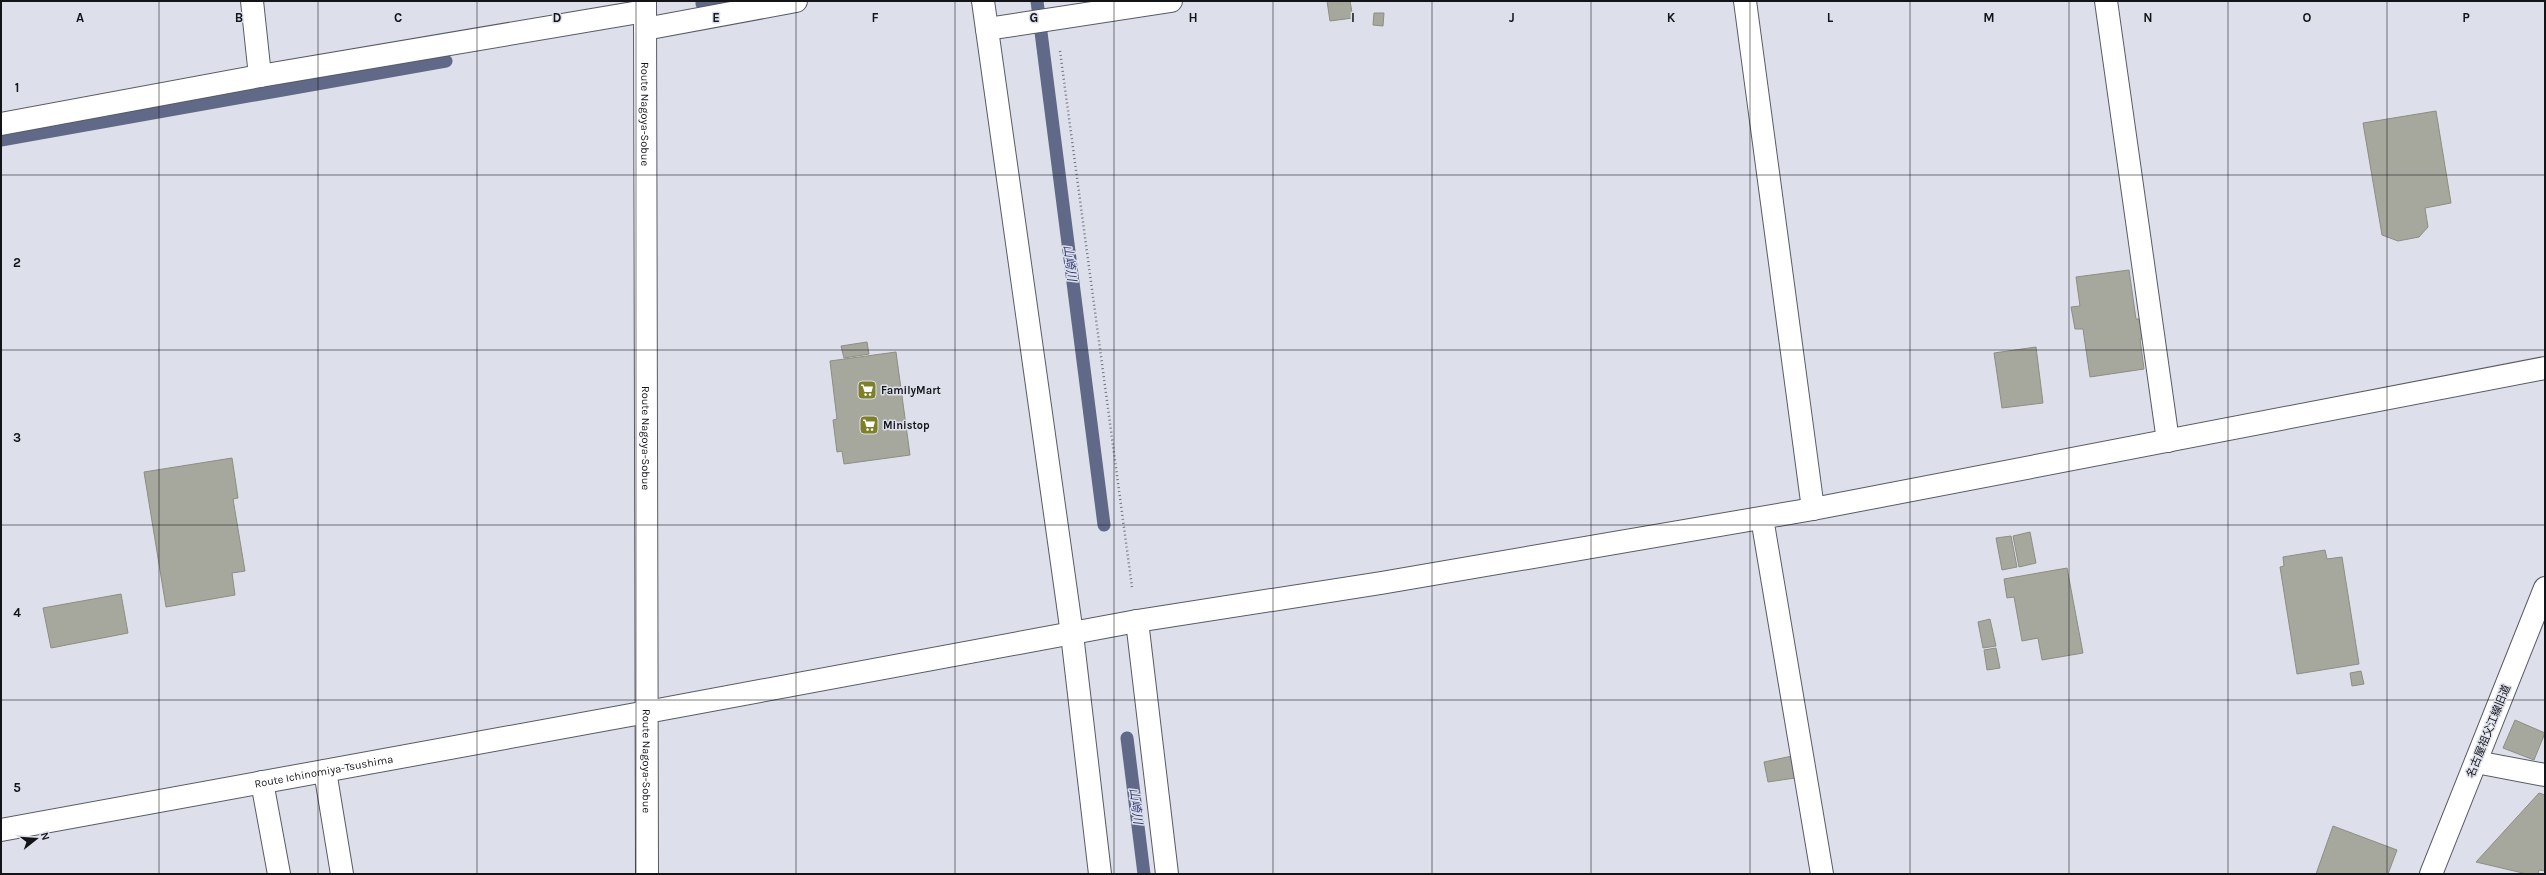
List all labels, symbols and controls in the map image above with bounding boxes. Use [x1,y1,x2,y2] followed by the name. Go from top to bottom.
[76,10,84,25] text: A
[235,10,243,25] text: B
[394,10,402,25] text: C
[553,10,562,25] text: D
[712,10,720,25] text: E
[871,10,879,25] text: F
[1030,10,1038,25] text: G
[1188,10,1198,25] text: H
[1351,10,1355,25] text: I
[1509,10,1515,25] text: J
[1667,10,1676,25] text: K
[1827,10,1834,25] text: L
[1983,10,1995,25] text: M
[2143,10,2153,25] text: N
[2303,10,2312,25] text: O
[2462,10,2470,25] text: P
[638,62,651,166] street label: Route Nagoya-Sobue
[15,80,19,95] text: 1
[1061,244,1079,284] water label: 山崎川
[13,255,21,270] text: 2
[856,379,878,401] supermarket icon: FamilyMart
[881,384,941,397] place label: FamilyMart
[639,386,652,490] street label: Route Nagoya-Sobue
[858,414,880,436] supermarket icon: Ministop
[883,419,930,432] place label: Ministop
[13,430,21,445] text: 3
[13,605,21,620] text: 4
[2464,683,2513,780] street label: 名古屋祖父江線旧道
[640,709,653,813] street label: Route Nagoya-Sobue
[253,753,394,791] street label: Route Ichinomiya-Tsushima
[13,780,21,795] text: 5
[1127,787,1145,827] water label: 山崎川
[16,819,56,859] north arrow
[38,831,52,842] text: N

